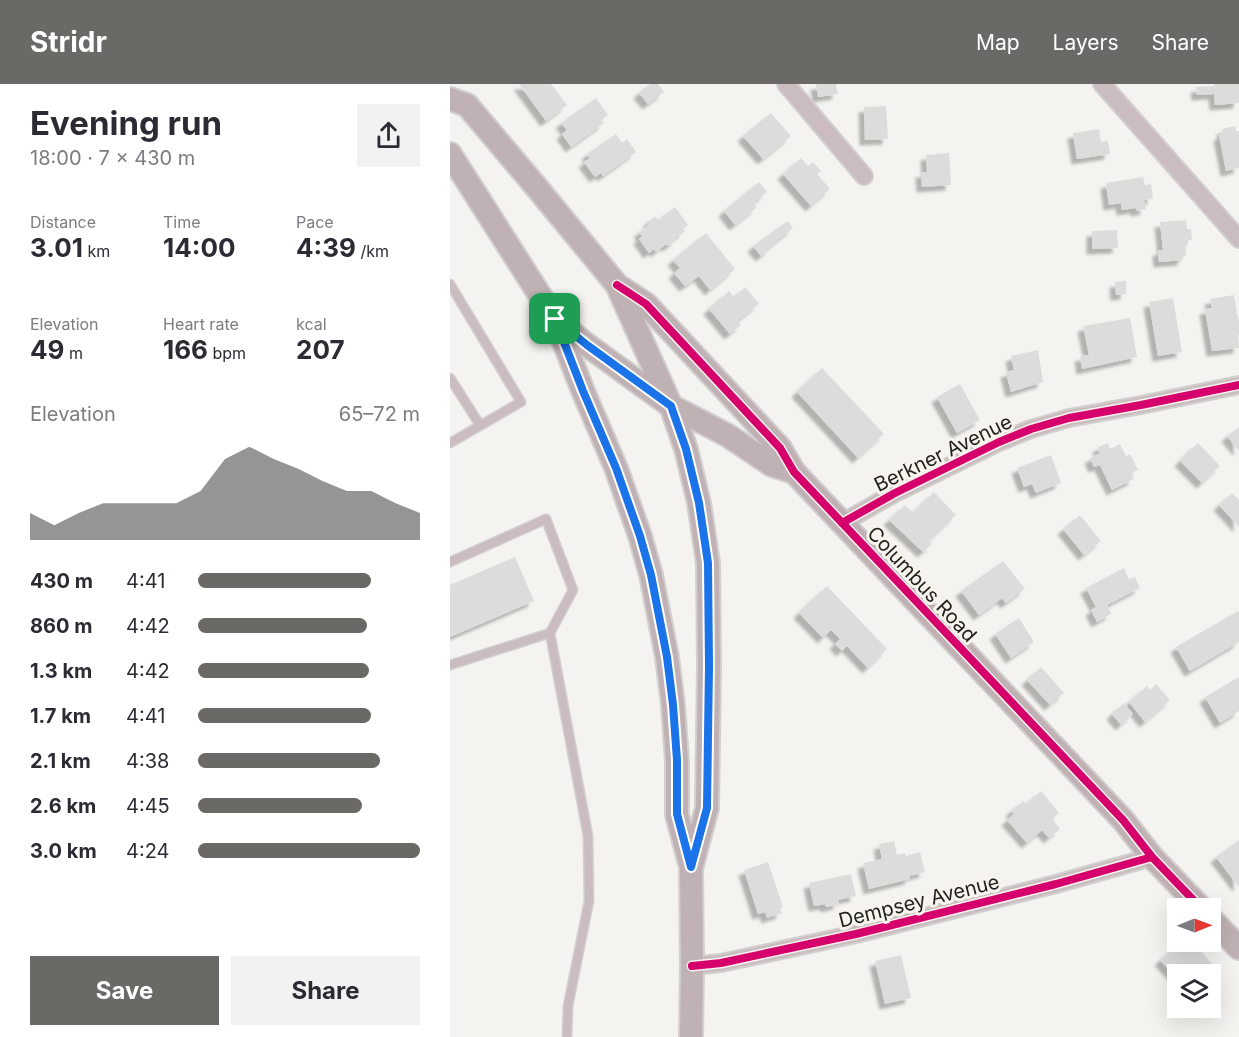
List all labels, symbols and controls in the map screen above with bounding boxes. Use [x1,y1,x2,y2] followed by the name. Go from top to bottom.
[30,25,107,59] text: Stridr
[976,30,1020,55] text: Map
[1053,30,1119,55] text: Layers
[1152,30,1209,55] text: Share
[30,103,222,143] text: Evening run
[357,104,420,167] button: share
[30,146,195,170] text: 18:00 · 7 × 430 m
[30,212,96,232] text: Distance
[163,212,201,232] text: Time
[296,212,334,232] text: Pace
[30,232,83,263] text: 3.01
[163,232,236,263] text: 14:00
[296,232,356,263] text: 4:39
[83,241,110,261] text: km
[356,241,389,261] text: /km
[529,293,580,344] pin
[538,302,571,335] icon: arrive
[30,314,99,334] text: Elevation
[163,314,239,334] text: Heart rate
[296,314,327,334] text: kcal
[30,334,64,365] text: 49
[163,334,208,365] text: 166
[296,334,345,365] text: 207
[64,343,83,363] text: m
[208,343,246,363] text: bpm
[30,402,116,426] text: Elevation
[339,402,420,426] text: 65–72 m
[870,409,1016,497] street label: Berkner Avenue
[862,521,982,647] street label: Columbus Road
[30,569,93,593] text: 430 m
[126,569,165,593] text: 4:41
[30,614,92,638] text: 860 m
[126,614,170,638] text: 4:42
[30,659,92,683] text: 1.3 km
[126,659,170,683] text: 4:42
[30,704,91,728] text: 1.7 km
[126,704,165,728] text: 4:41
[30,749,91,773] text: 2.1 km
[126,749,169,773] text: 4:38
[30,794,96,818] text: 2.6 km
[126,794,170,818] text: 4:45
[30,839,97,863] text: 3.0 km
[126,839,170,863] text: 4:24
[836,869,1002,933] street label: Dempsey Avenue
[1167,898,1221,952] north arrow
[1167,898,1221,1018] map controls
[30,956,219,1025] button: Save
[231,956,420,1025] button: Share
[1167,964,1221,1018] button: layers

